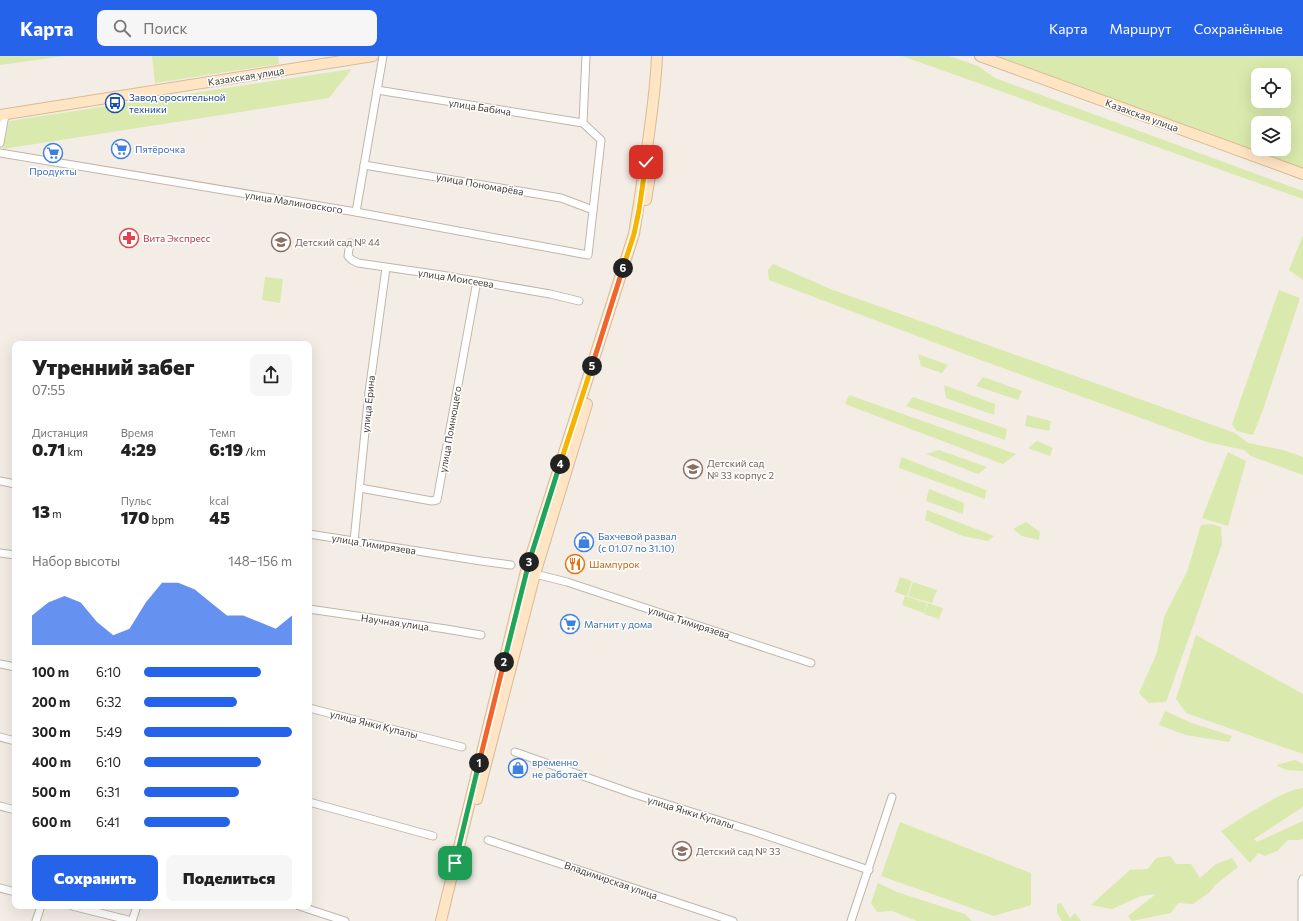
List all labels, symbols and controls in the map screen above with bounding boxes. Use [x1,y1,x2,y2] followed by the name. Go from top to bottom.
[97,10,377,46] search box
[20,17,73,40] text: Карта
[111,17,133,39] icon: search
[143,19,188,37] text: Поиск
[1049,20,1087,37] text: Карта
[1109,20,1172,37] text: Маршрут
[1194,20,1283,37] text: Сохранённые
[207,64,285,88] street label: Казахская улица
[1251,68,1291,156] map controls
[1251,68,1291,108] button: locate
[129,91,226,115] place label: Завод оросительной техники
[104,92,126,114] bus stop icon: Завод оросительной техники
[448,96,512,118] street label: улица Бабича
[1104,96,1180,134] street label: Казахская улица
[1251,116,1291,156] button: layers
[110,138,132,160] supermarket icon: Пятёрочка
[42,142,64,164] supermarket icon: Продукты
[135,143,185,155] place label: Пятёрочка
[629,145,663,179] pin
[635,151,657,173] icon: check
[29,165,77,177] place label: Продукты
[435,170,525,198] street label: улица Пономарёва
[244,188,344,216] street label: улица Малиновского
[118,227,140,249] pharmacy icon: Вита Экспресс
[270,231,292,253] school or university icon: Детский сад № 44
[143,232,211,244] place label: Вита Экспресс
[295,236,380,248] place label: Детский сад № 44
[613,258,633,278] pin: 6
[620,261,626,274] text: 6
[417,266,495,290] street label: улица Моисеева
[32,353,194,380] text: Утренний забег
[250,354,292,396] button: share
[582,356,602,376] pin: 5
[589,359,595,372] text: 5
[359,375,377,433] street label: улица Ерина
[32,382,65,398] text: 07:55
[436,385,464,473] street label: улица Помнющего
[32,426,88,439] text: Дистанция
[121,426,154,439] text: Время
[209,426,235,439] text: Темп
[32,439,65,460] text: 0.71
[121,439,156,460] text: 4:29
[209,439,243,460] text: 6:19
[65,445,83,458] text: km
[243,445,266,458] text: /km
[550,454,570,474] pin: 4
[557,457,563,470] text: 4
[707,457,774,481] place label: Детский сад № 33 корпус 2
[682,458,704,480] school or university icon: Детский сад № 33 корпус 2
[121,494,152,507] text: Пульс
[209,494,229,507] text: kcal
[32,501,50,522] text: 13
[50,507,62,520] text: m
[121,507,149,528] text: 170
[209,507,230,528] text: 45
[149,513,174,526] text: bpm
[598,530,676,554] place label: Бахчевой развал (с 01.07 по 31.10)
[331,531,417,557] street label: улица Тимирязева
[573,531,595,553] shop icon: Бахчевой развал (с 01.07 по 31.10)
[519,552,539,572] pin: 3
[32,553,120,569] text: Набор высоты
[228,553,292,569] text: 148–156 m
[564,553,586,575] restaurant icon: Шампурок
[526,555,532,568] text: 3
[589,558,640,570] place label: Шампурок
[647,603,731,641] street label: улица Тимирязева
[360,611,430,633] street label: Научная улица
[559,613,581,635] supermarket icon: Магнит у дома
[584,618,652,630] place label: Магнит у дома
[494,652,514,672] pin: 2
[501,655,507,668] text: 2
[32,664,69,680] text: 100 m
[96,664,121,680] text: 6:10
[32,694,70,710] text: 200 m
[96,694,122,710] text: 6:32
[329,707,419,741] street label: улица Янки Купалы
[32,724,71,740] text: 300 m
[96,724,122,740] text: 5:49
[469,753,489,773] pin: 1
[32,754,71,770] text: 400 m
[96,754,121,770] text: 6:10
[477,756,481,769] text: 1
[532,756,588,780] place label: временно не работает
[507,757,529,779] shop icon: временно не работает
[32,784,71,800] text: 500 m
[96,784,120,800] text: 6:31
[646,793,736,831] street label: улица Янки Купалы
[32,814,71,830] text: 600 m
[96,814,120,830] text: 6:41
[671,840,693,862] school or university icon: Детский сад № 33
[696,845,781,857] place label: Детский сад № 33
[438,846,472,880] pin
[444,852,466,874] icon: arrive
[32,855,158,901] button: Сохранить
[166,855,292,901] button: Поделиться
[563,858,659,902] street label: Владимирская улица

